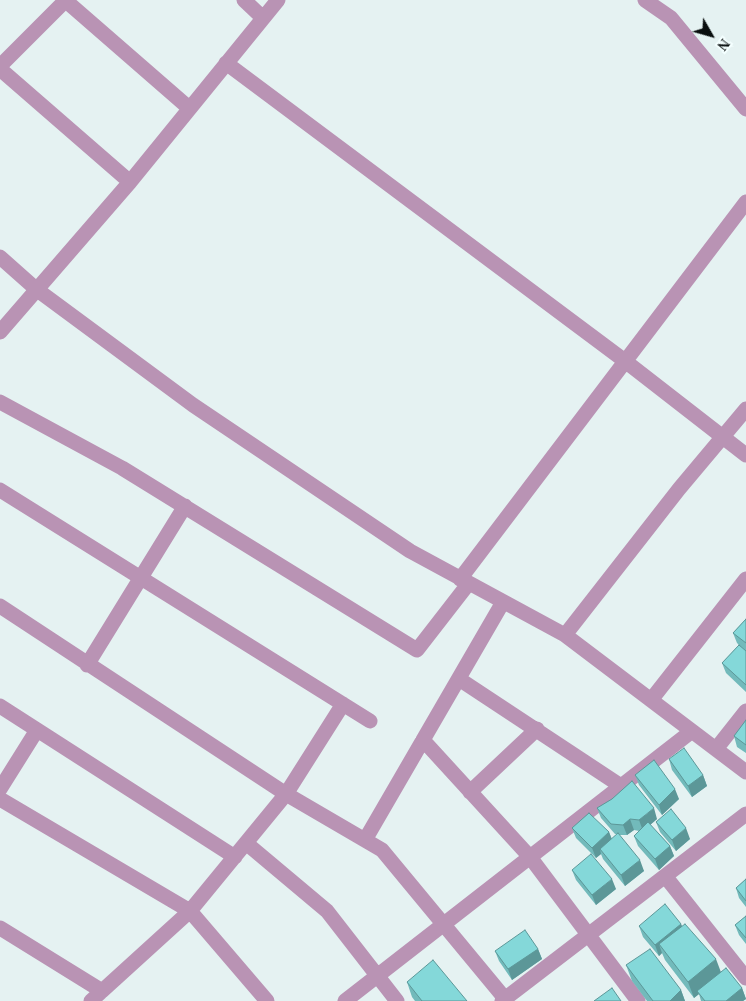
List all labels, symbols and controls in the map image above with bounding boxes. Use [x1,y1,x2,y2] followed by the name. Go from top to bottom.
[686,10,736,60] north arrow
[714,36,732,53] text: N

